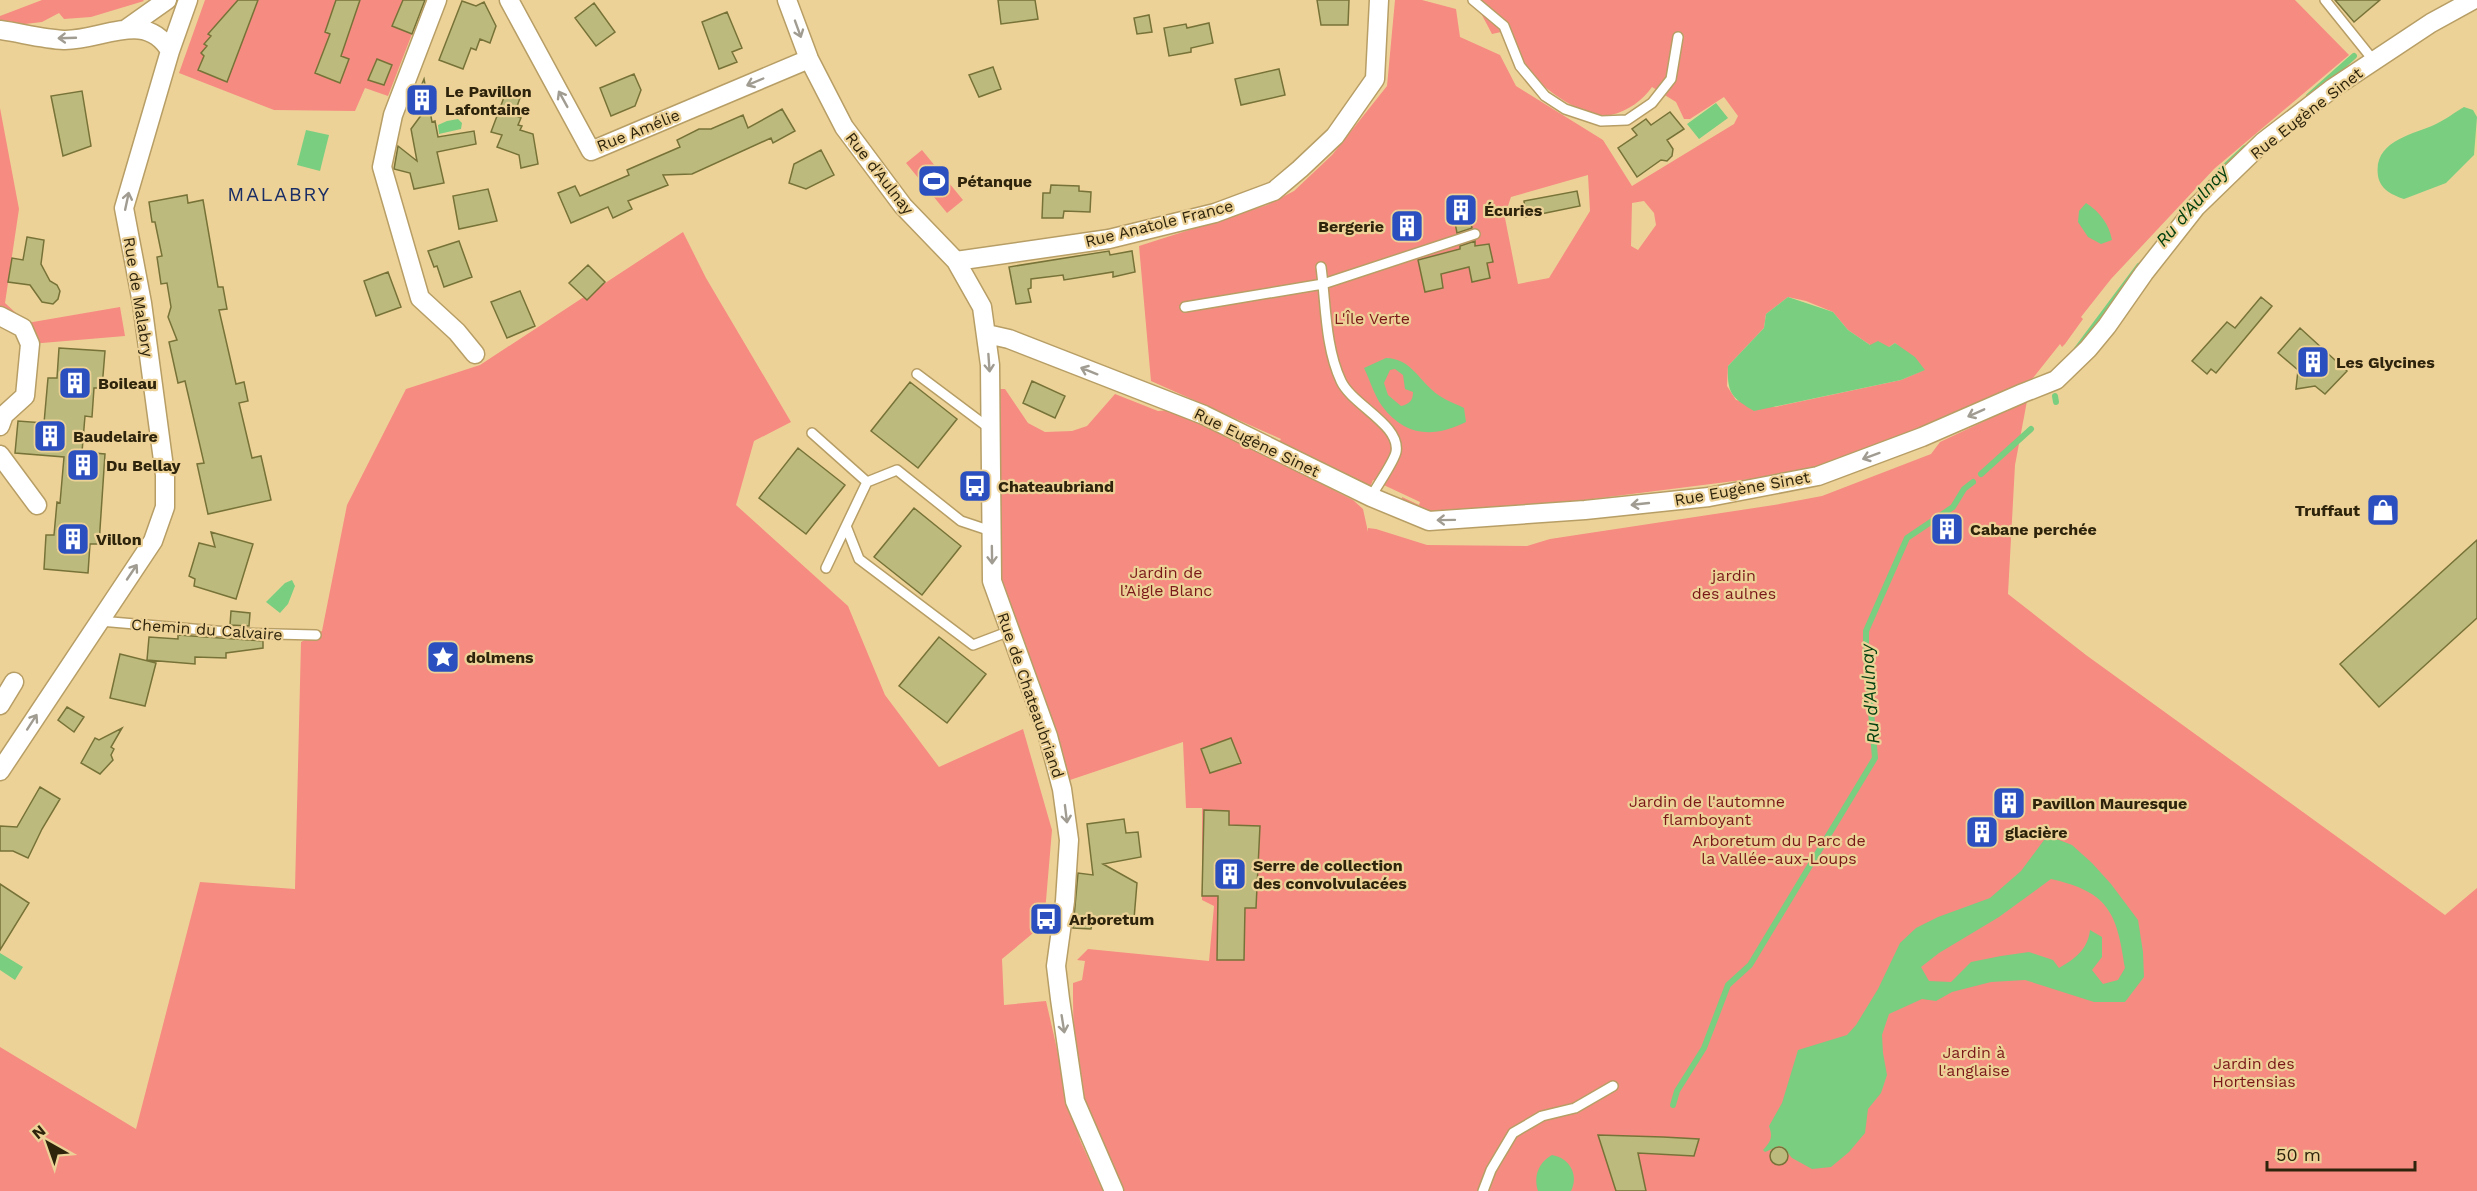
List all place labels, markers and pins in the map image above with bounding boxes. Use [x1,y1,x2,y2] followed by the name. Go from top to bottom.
[404,82,440,118] building icon: Le Pavillon Lafontaine
[445,82,532,119] place label: Le Pavillon Lafontaine
[916,163,952,199] sports icon: Pétanque
[957,172,1032,191] place label: Pétanque
[1443,192,1479,228] building icon: Écuries
[1484,201,1543,220] place label: Écuries
[1389,208,1425,244] building icon: Bergerie
[1318,217,1384,236] place label: Bergerie
[2295,344,2331,380] building icon: Les Glycines
[2336,353,2435,372] place label: Les Glycines
[57,365,93,401] building icon: Boileau
[98,374,157,393] place label: Boileau
[32,418,68,454] building icon: Baudelaire
[73,427,158,446] place label: Baudelaire
[65,447,101,483] building icon: Du Bellay
[106,456,182,475] place label: Du Bellay
[957,468,993,504] bus stop icon: Chateaubriand
[998,477,1114,496] place label: Chateaubriand
[2365,492,2401,528] shop icon: Truffaut
[2295,501,2360,520] place label: Truffaut
[1929,511,1965,547] building icon: Cabane perchée
[1970,520,2097,539] place label: Cabane perchée
[55,521,91,557] building icon: Villon
[96,530,142,549] place label: Villon
[425,639,461,675] place icon: dolmens
[466,648,534,667] place label: dolmens
[1991,785,2027,821] building icon: Pavillon Mauresque
[2032,794,2187,813] place label: Pavillon Mauresque
[1964,814,2000,850] building icon: glacière
[2005,823,2068,842] place label: glacière
[1212,856,1248,892] building icon: Serre de collection des convolvulacées
[1253,856,1407,893] place label: Serre de collection des convolvulacées
[1028,901,1064,937] bus stop icon: Arboretum
[1069,910,1154,929] place label: Arboretum

